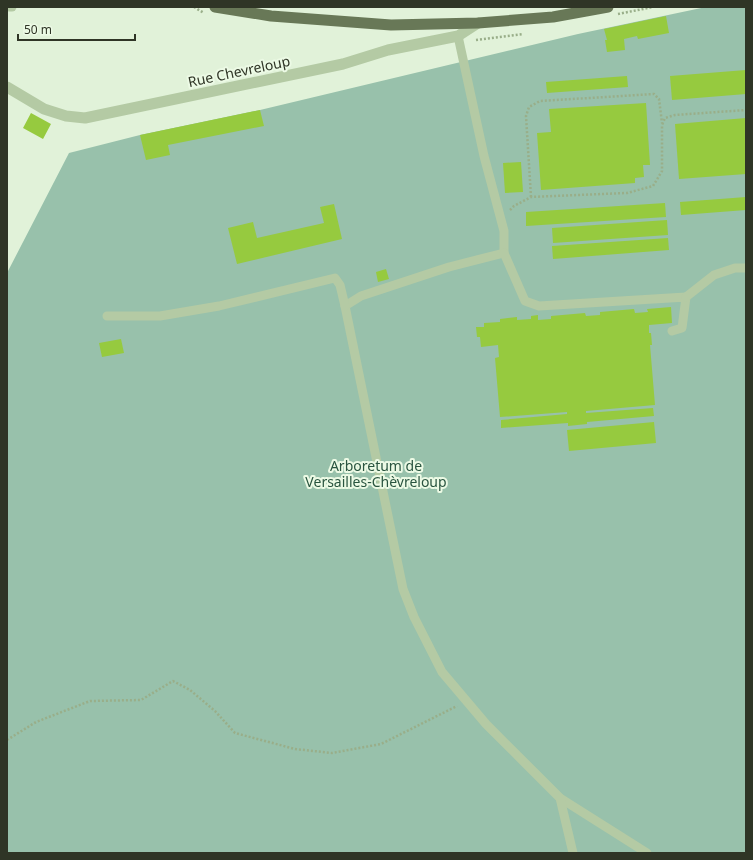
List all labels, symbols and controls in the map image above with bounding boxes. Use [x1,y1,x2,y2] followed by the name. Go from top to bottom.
[18,16,135,42] scale bar
[24,21,52,38] text: 50 m
[186,51,292,91] street label: Rue Chevreloup
[305,456,447,491] park label: Arboretum de Versailles-Chèvreloup

